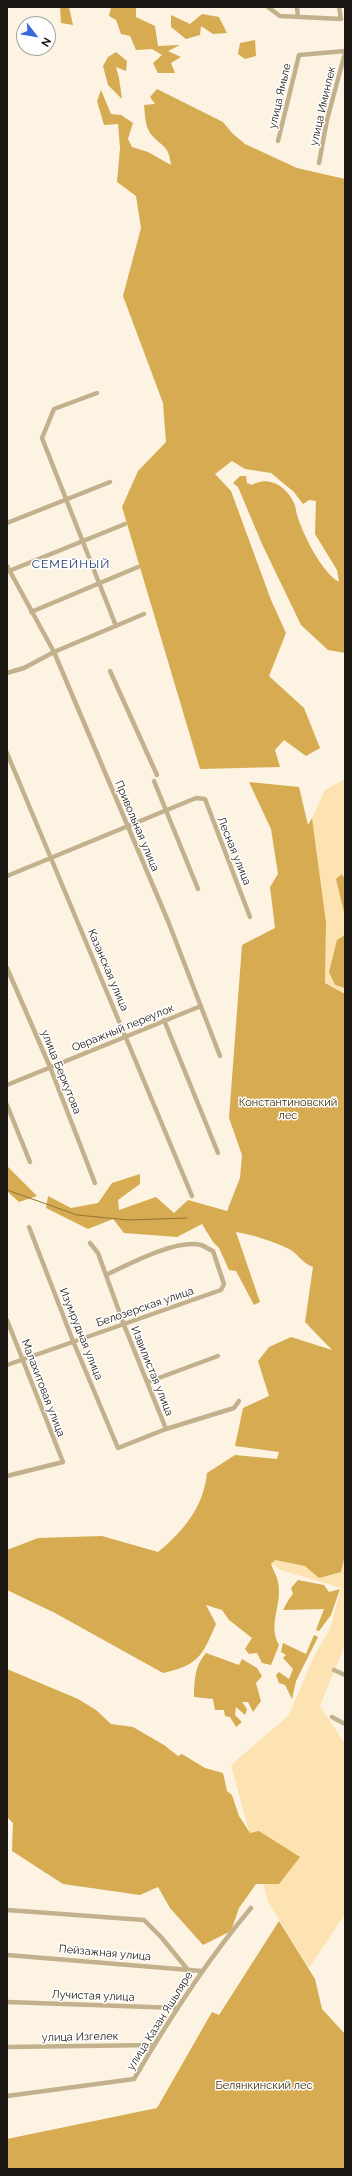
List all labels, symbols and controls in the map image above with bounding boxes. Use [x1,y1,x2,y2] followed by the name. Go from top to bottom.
[16,16,56,56] north arrow
[38,35,54,49] text: N
[266,62,294,130] street label: улица Ямьле
[307,65,339,147] street label: улица Иминлек
[32,557,110,571] district label: СЕМЕЙНЫЙ
[112,779,162,873] street label: Привольная улица
[214,815,254,887] street label: Лесная улица
[85,927,131,1013] street label: Казанская улица
[70,1001,176,1055] street label: Овражный переулок
[38,1028,84,1116] street label: улица Беркутова
[239,1096,337,1122] park label: Константиновский лес
[95,1284,195,1330] street label: Белозерская улица
[57,1286,105,1382] street label: Изумрудная улица
[128,1324,176,1418] street label: Извилистая улица
[18,1337,68,1439] street label: Малахитовая улица
[58,1942,152,1964] street label: Пейзажная улица
[124,1969,196,2073] street label: улица Казан Яшьляре
[51,1988,135,2004] street label: Лучистая улица
[42,2030,118,2044] street label: улица Изгелек
[215,2079,313,2093] park label: Белянкинский лес

